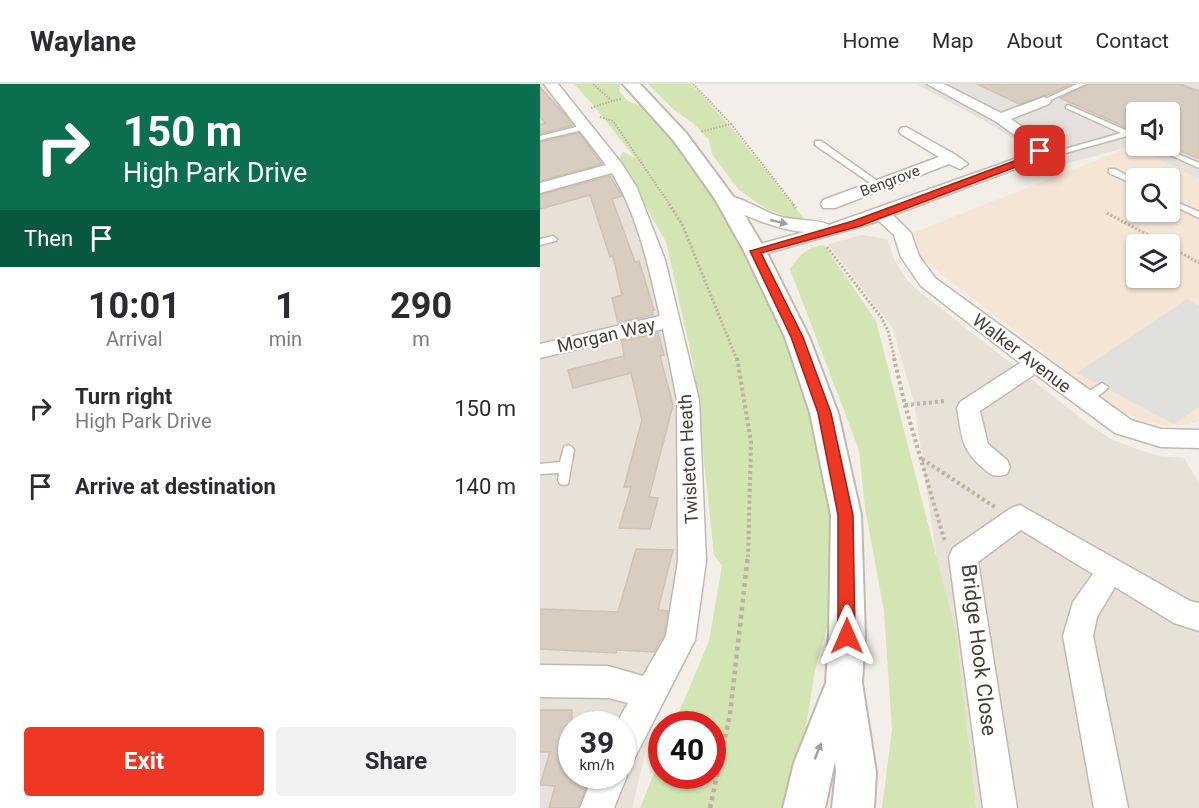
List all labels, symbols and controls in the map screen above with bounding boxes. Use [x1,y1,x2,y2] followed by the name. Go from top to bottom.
[30,25,136,58] text: Waylane
[843,29,899,53] text: Home
[932,29,974,53] text: Map
[1007,29,1063,53] text: About
[1096,29,1169,53] text: Contact
[1126,102,1180,288] map controls
[1126,102,1180,156] button: sound
[123,107,242,156] text: 150 m
[24,108,102,186] icon: right
[1014,125,1065,176] pin
[1023,134,1056,167] icon: arrive
[123,157,307,189] text: High Park Drive
[858,161,922,201] street label: Bengrove
[1126,168,1180,222] button: search
[770,218,788,228] one-way arrow
[85,222,118,255] icon: arrive
[24,226,73,251] text: Then
[1126,234,1180,288] button: layers
[88,285,181,327] text: 10:01
[275,285,296,327] text: 1
[390,285,452,327] text: 290
[969,309,1075,397] street label: Walker Avenue
[555,313,658,356] street label: Morgan Way
[106,327,163,351] text: Arrival
[269,327,302,351] text: min
[412,327,430,351] text: m
[75,384,172,409] text: Turn right
[24,392,57,425] icon: right
[674,394,702,524] street label: Twisleton Heath
[454,396,516,421] text: 150 m
[75,409,212,433] text: High Park Drive
[24,470,57,503] icon: arrive
[75,474,276,499] text: Arrive at destination
[454,474,516,499] text: 140 m
[957,563,1001,737] street label: Bridge Hook Close
[815,604,879,668] position arrow
[648,711,726,789] speed limit sign: 40
[580,725,614,760] text: 39
[24,727,264,796] button: Exit
[276,727,516,796] button: Share
[814,742,823,760] one-way arrow
[579,756,615,774] text: km/h

